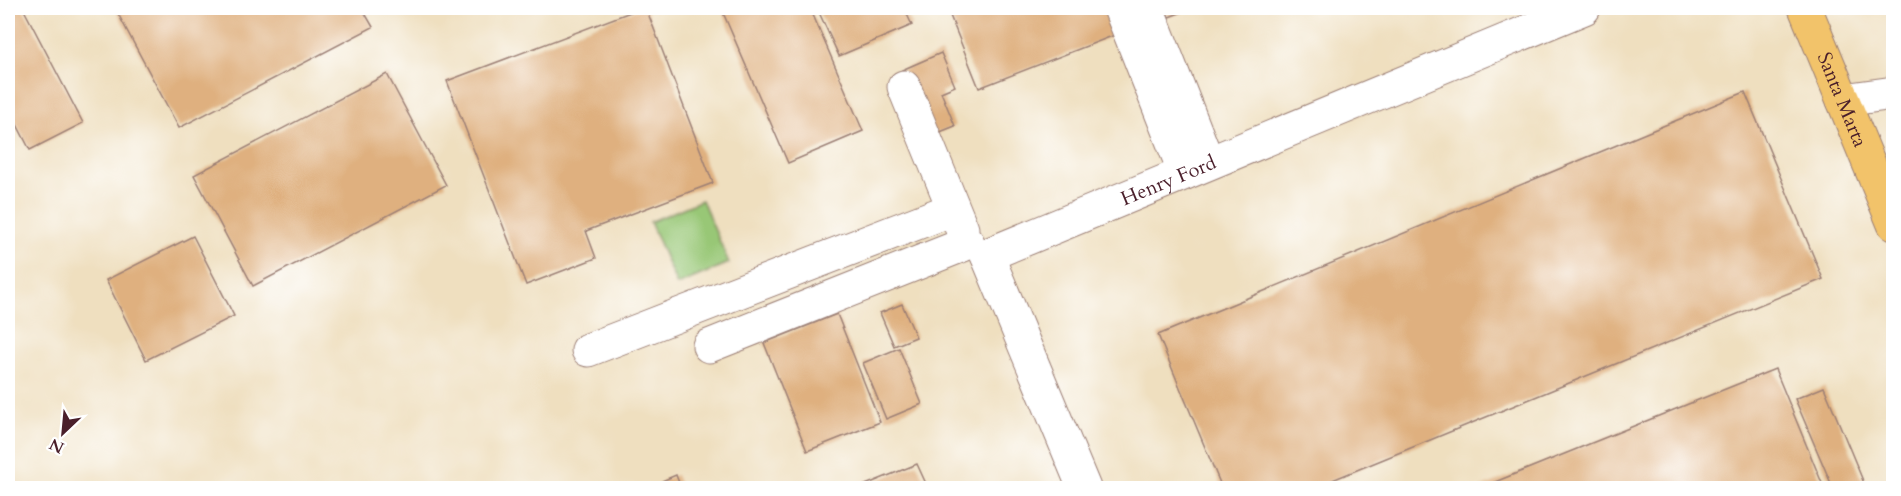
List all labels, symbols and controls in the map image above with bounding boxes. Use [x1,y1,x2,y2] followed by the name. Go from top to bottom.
[1811,48,1874,152] street label: Santa Marta
[1117,149,1220,212] street label: Henry Ford
[33,403,93,463] north arrow
[46,433,68,459] text: N

